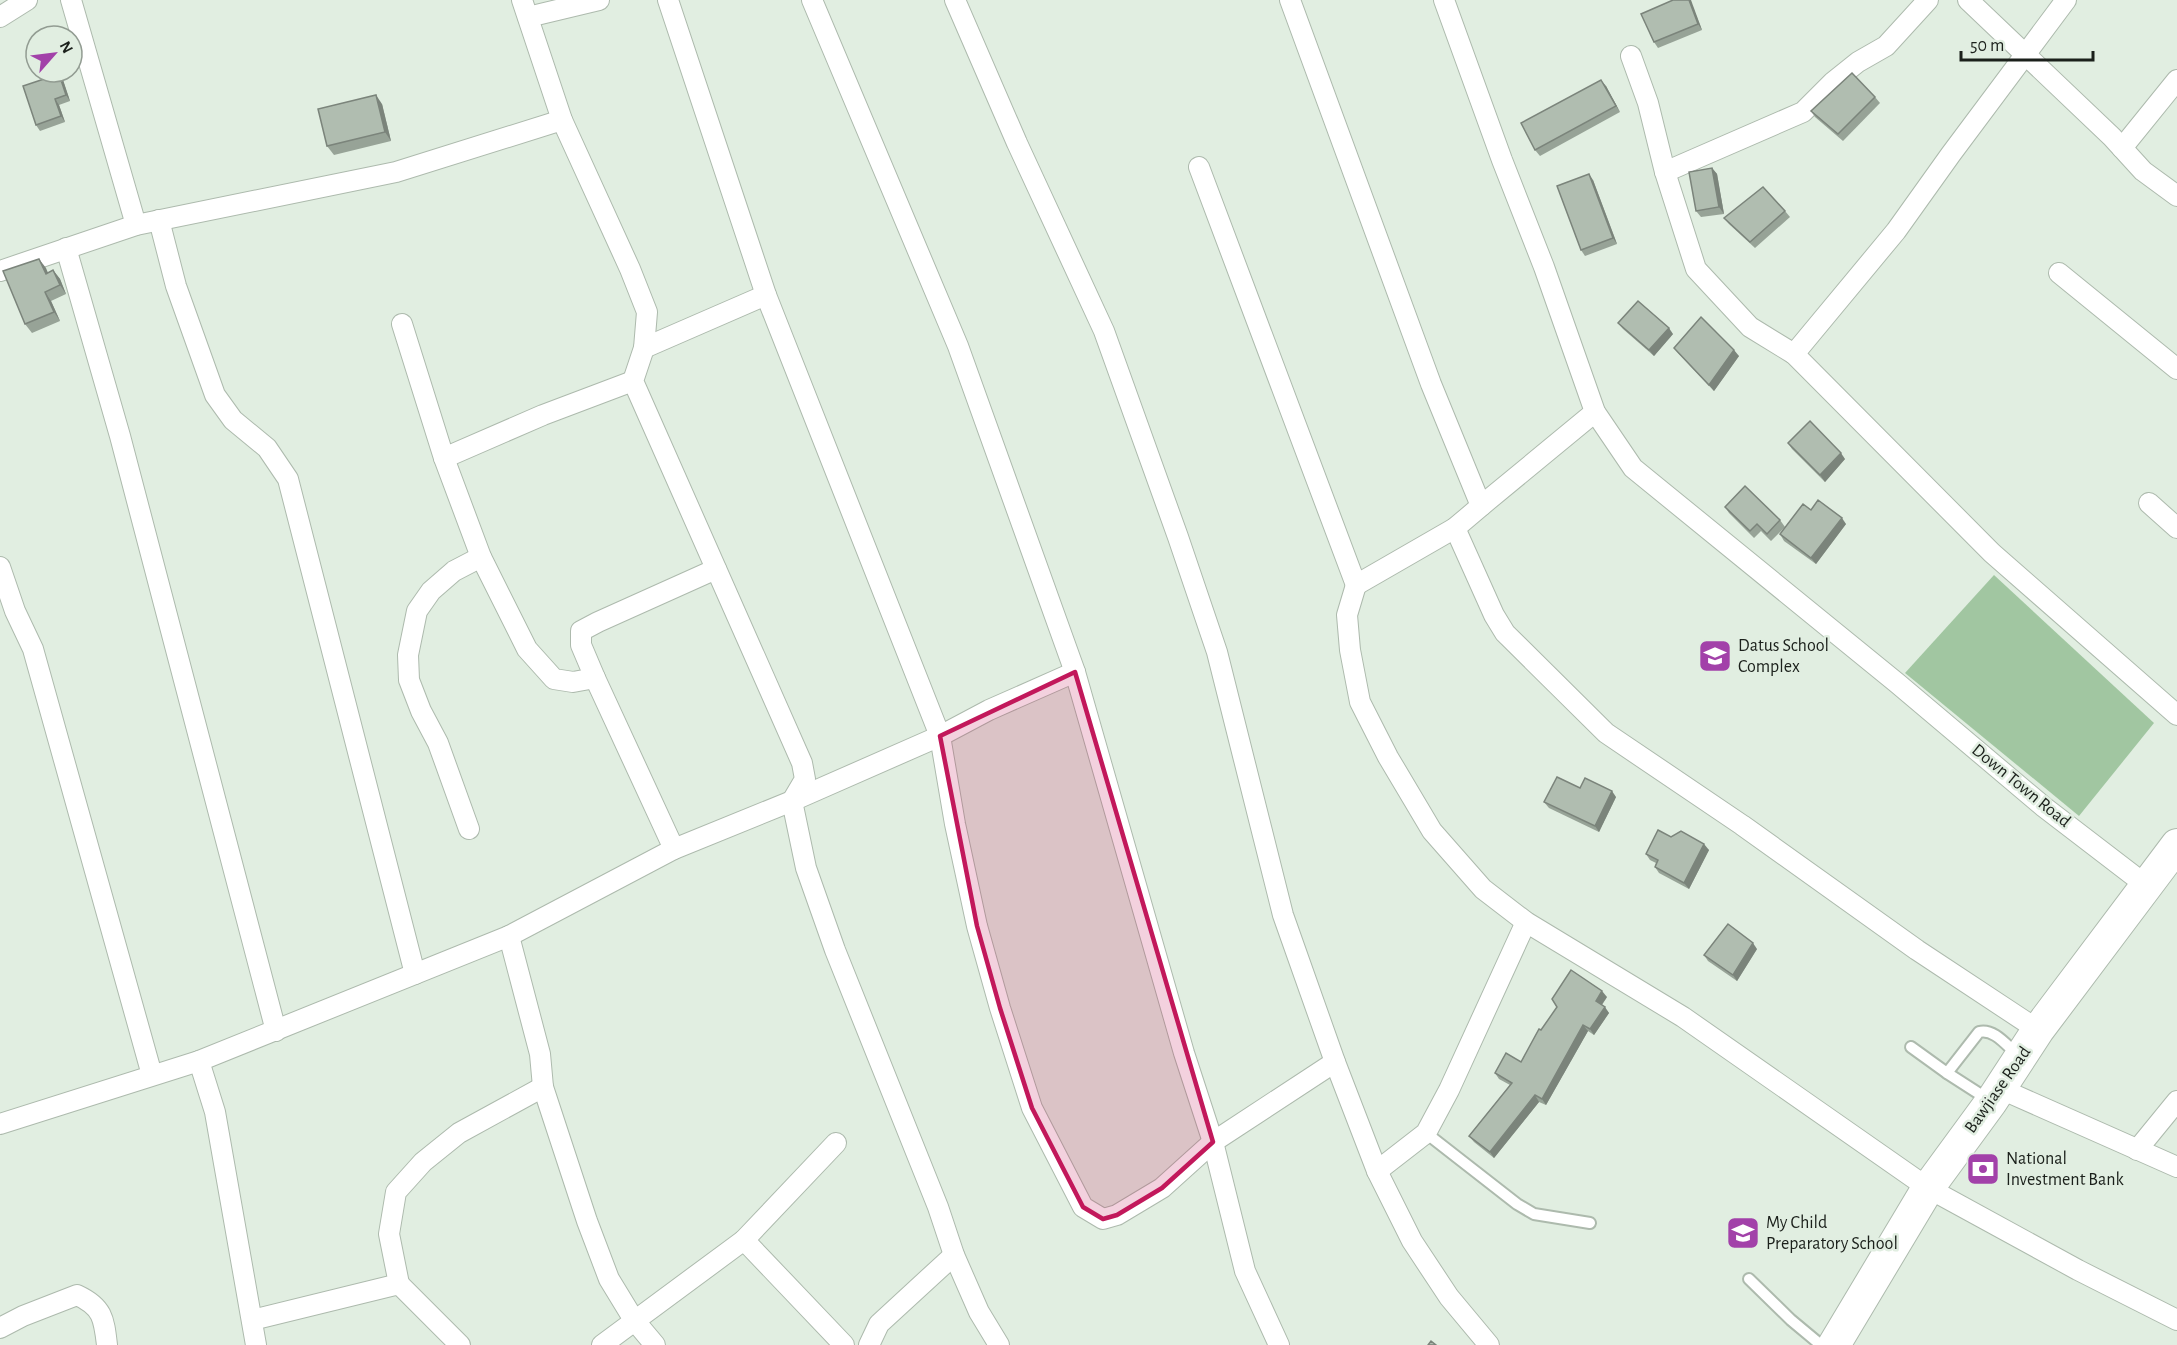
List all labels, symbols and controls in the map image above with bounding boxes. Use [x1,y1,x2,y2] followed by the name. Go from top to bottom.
[24,24,84,84] north arrow
[1961,24,2093,62] scale bar
[1970,37,2004,55] text: 50 m
[57,39,76,56] text: N
[1738,637,1829,676] place label: Datus School Complex
[1697,638,1733,674] school or university icon: Datus School Complex
[1968,741,2074,831] street label: Down Town Road
[1962,1043,2034,1137] street label: Bawjiase Road
[2006,1150,2124,1189] place label: National Investment Bank
[1965,1151,2001,1187] bank icon: National Investment Bank
[1766,1214,1898,1253] place label: My Child Preparatory School
[1725,1215,1761,1251] school or university icon: My Child Preparatory School

